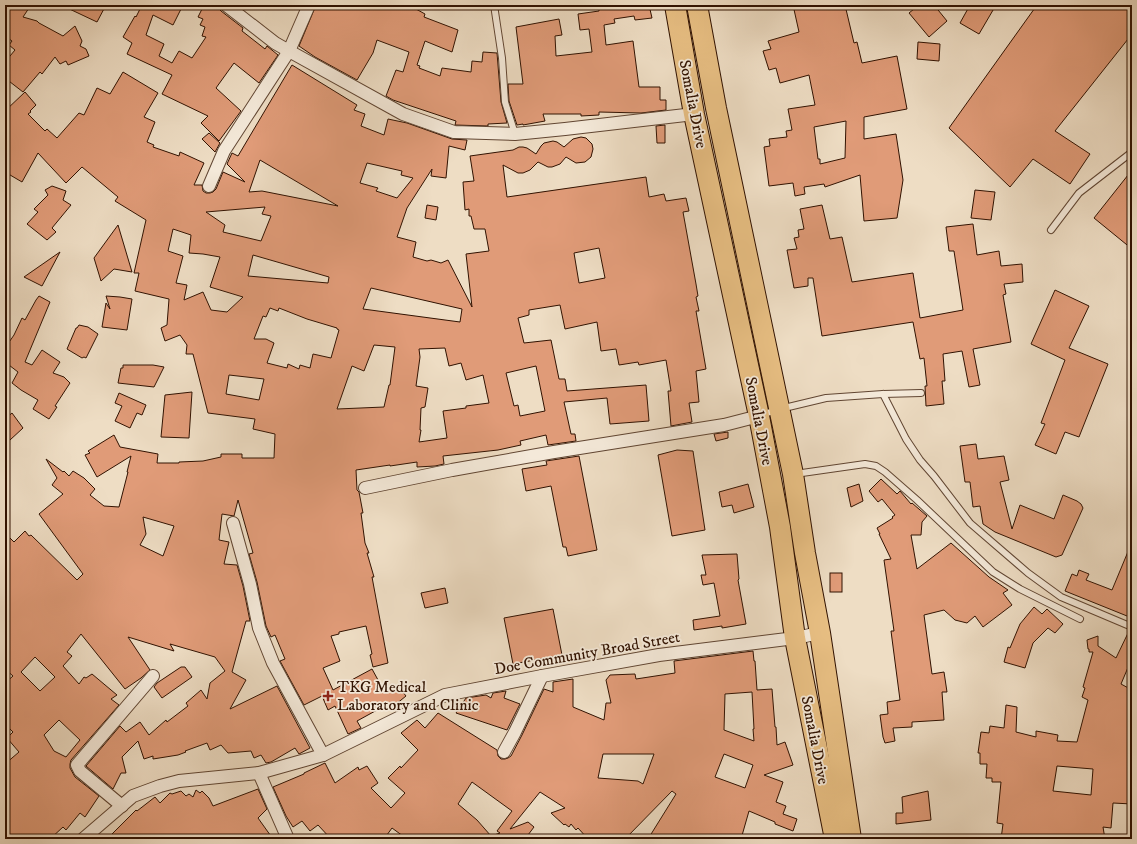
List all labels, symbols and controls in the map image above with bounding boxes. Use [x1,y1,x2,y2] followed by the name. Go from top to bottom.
[675,58,711,150] street label: Somalia Drive
[741,375,777,467] street label: Somalia Drive
[493,627,681,679] street label: Doe Community Broad Street
[337,677,479,715] place label: TKG Medical Laboratory and Clinic
[322,690,334,702] marker: TKG Medical Laboratory and Clinic
[797,694,833,786] street label: Somalia Drive

